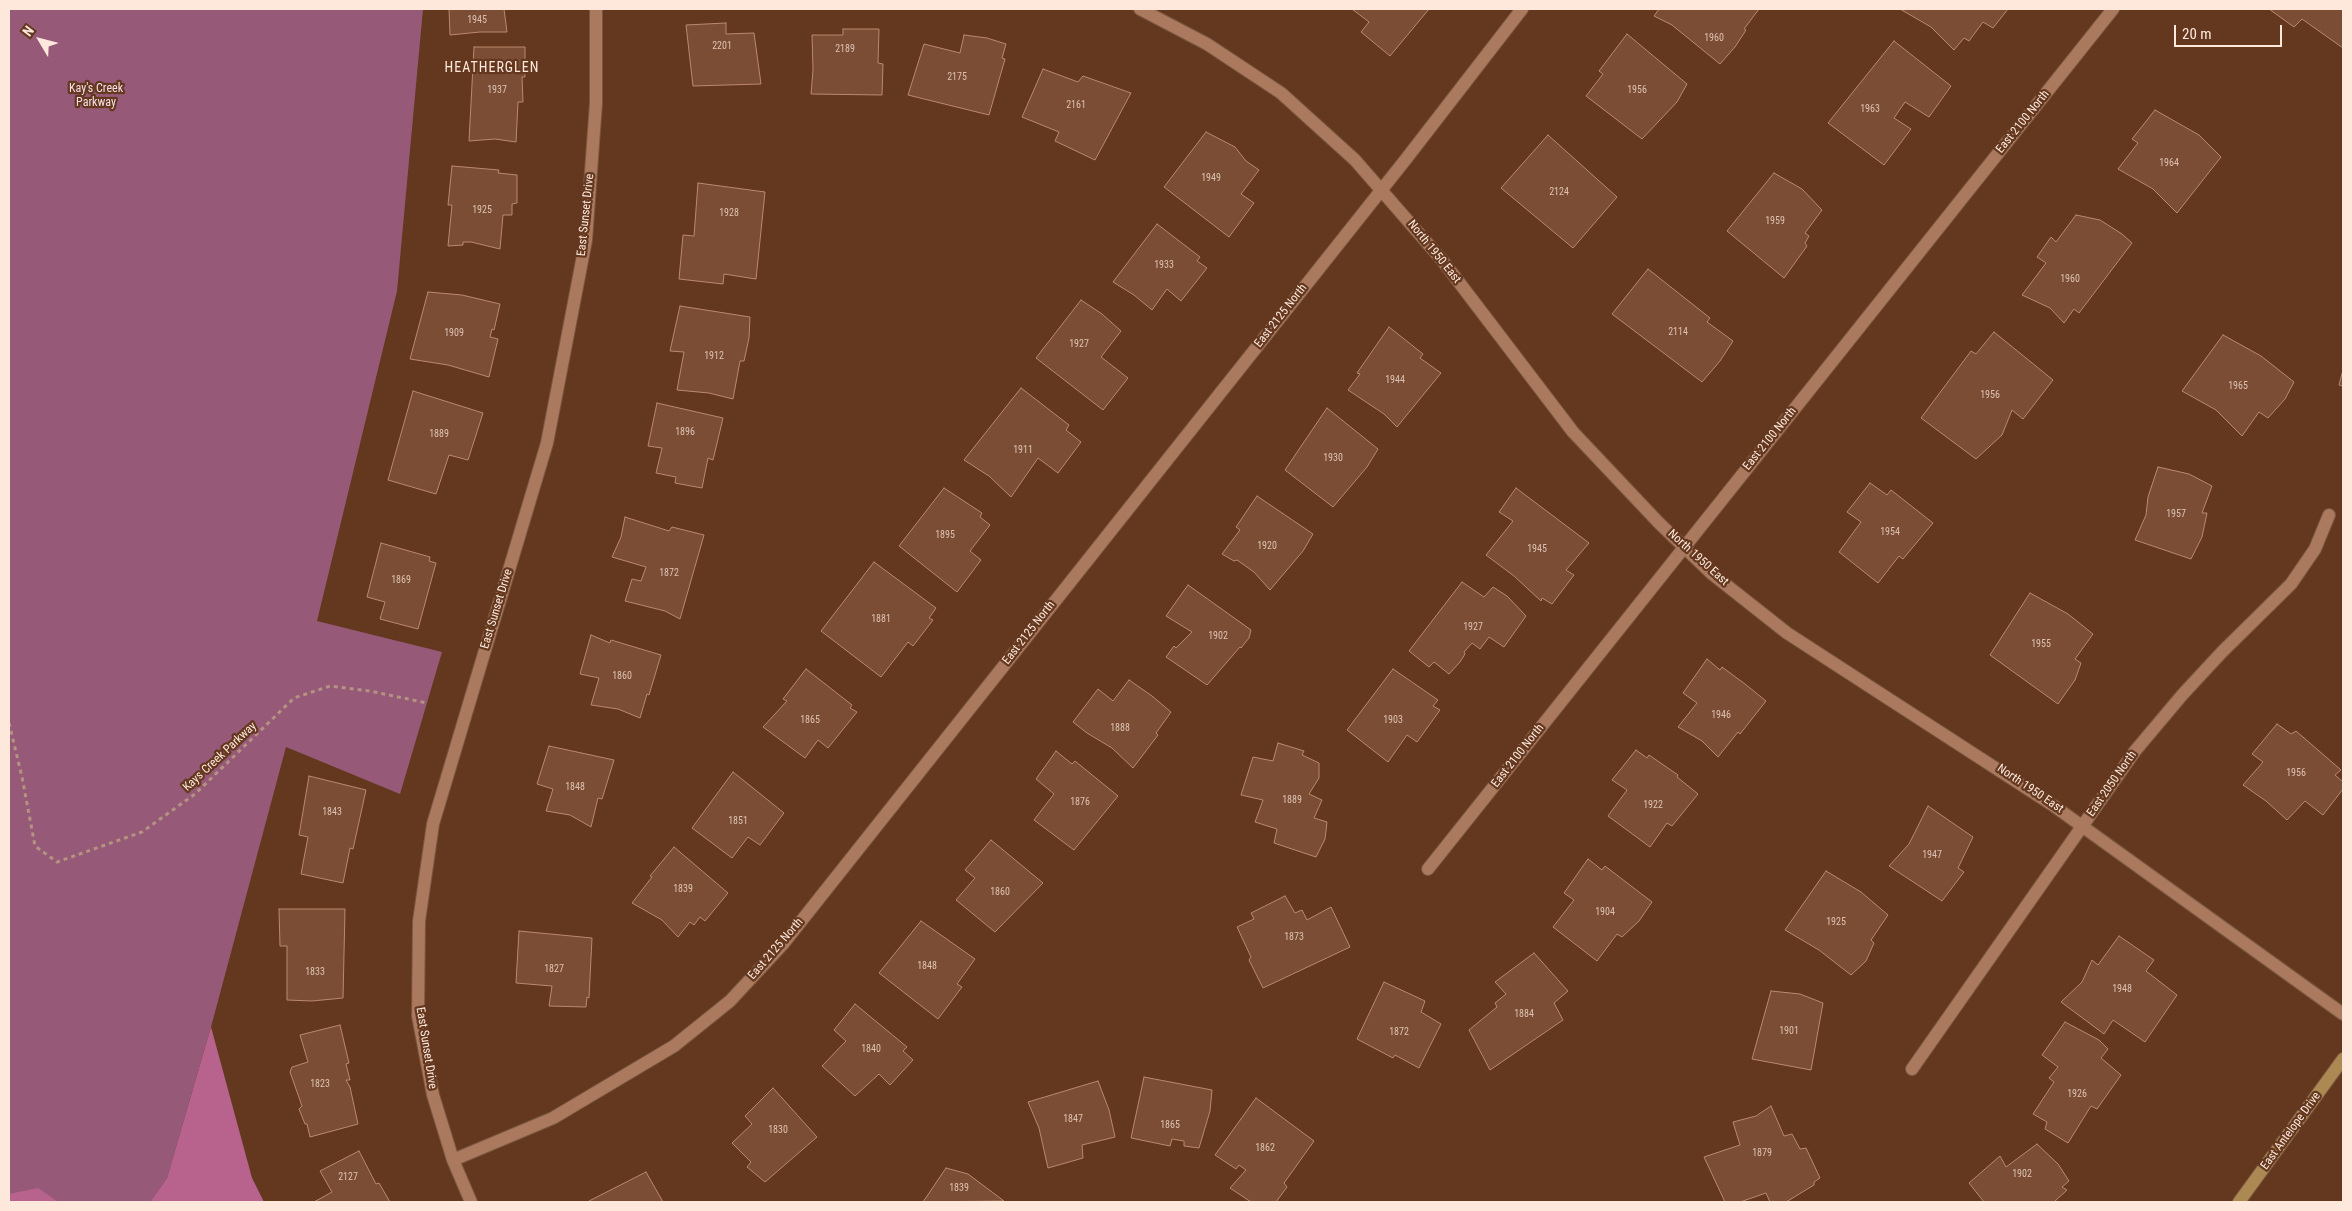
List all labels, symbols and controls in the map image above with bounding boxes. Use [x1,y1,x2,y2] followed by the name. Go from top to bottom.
[467,14,487,26] house number: 1945
[15,15,65,65] north arrow
[2177,15,2284,47] scale bar
[19,23,37,39] text: N
[2182,25,2212,43] text: 20 m
[1704,32,1724,44] house number: 1960
[712,40,732,52] house number: 2201
[835,43,855,55] house number: 2189
[443,60,541,76] district label: HEATHERGLEN
[947,71,967,83] house number: 2175
[69,82,123,110] park label: Kay's Creek Parkway
[487,84,507,96] house number: 1937
[1627,84,1647,96] house number: 1956
[1993,88,2053,156] street label: East 2100 North
[1066,99,1086,111] house number: 2161
[1860,103,1880,115] house number: 1963
[2159,157,2179,169] house number: 1964
[1201,172,1221,184] house number: 1949
[575,173,597,257] street label: East Sunset Drive
[1549,186,1569,198] house number: 2124
[472,204,492,216] house number: 1925
[719,207,739,219] house number: 1928
[1765,215,1785,227] house number: 1959
[1404,218,1464,286] street label: North 1950 East
[1154,259,1174,271] house number: 1933
[2060,273,2080,285] house number: 1960
[1252,281,1310,351] street label: East 2125 North
[1668,326,1688,338] house number: 2114
[444,327,464,339] house number: 1909
[1069,338,1089,350] house number: 1927
[704,350,724,362] house number: 1912
[1385,374,1405,386] house number: 1944
[2228,380,2248,392] house number: 1965
[1980,389,2000,401] house number: 1956
[1740,405,1800,473] street label: East 2100 North
[675,426,695,438] house number: 1896
[429,428,449,440] house number: 1889
[1013,444,1033,456] house number: 1911
[1323,452,1343,464] house number: 1930
[2166,508,2186,520] house number: 1957
[1880,526,1900,538] house number: 1954
[1665,527,1731,589] street label: North 1950 East
[935,529,955,541] house number: 1895
[1257,540,1277,552] house number: 1920
[1527,543,1547,555] house number: 1945
[478,567,516,651] street label: East Sunset Drive
[659,567,679,579] house number: 1872
[391,574,411,586] house number: 1869
[1000,598,1058,668] street label: East 2125 North
[871,613,891,625] house number: 1881
[1463,621,1483,633] house number: 1927
[1208,630,1228,642] house number: 1902
[2031,638,2051,650] house number: 1955
[612,670,632,682] house number: 1860
[1711,709,1731,721] house number: 1946
[800,714,820,726] house number: 1865
[1383,714,1403,726] house number: 1903
[180,719,260,795] street label: Kays Creek Parkway
[1489,721,1547,791] street label: East 2100 North
[1110,722,1130,734] house number: 1888
[2084,748,2140,820] street label: East 2050 North
[1994,762,2066,816] street label: North 1950 East
[2286,767,2306,779] house number: 1956
[565,781,585,793] house number: 1848
[1282,794,1302,806] house number: 1889
[1070,796,1090,808] house number: 1876
[1643,799,1663,811] house number: 1922
[322,806,342,818] house number: 1843
[728,815,748,827] house number: 1851
[1922,849,1942,861] house number: 1947
[673,883,693,895] house number: 1839
[990,886,1010,898] house number: 1860
[1595,906,1615,918] house number: 1904
[745,915,807,983] street label: East 2125 North
[1826,916,1846,928] house number: 1925
[1284,931,1304,943] house number: 1873
[917,960,937,972] house number: 1848
[544,963,564,975] house number: 1827
[305,966,325,978] house number: 1833
[2112,983,2132,995] house number: 1948
[412,1006,440,1090] street label: East Sunset Drive
[1514,1008,1534,1020] house number: 1884
[1779,1025,1799,1037] house number: 1901
[1389,1026,1409,1038] house number: 1872
[861,1043,881,1055] house number: 1840
[310,1078,330,1090] house number: 1823
[2067,1088,2087,1100] house number: 1926
[2258,1089,2324,1173] street label: East Antelope Drive
[1063,1113,1083,1125] house number: 1847
[1160,1119,1180,1131] house number: 1865
[768,1124,788,1136] house number: 1830
[1255,1142,1275,1154] house number: 1862
[1752,1147,1772,1159] house number: 1879
[2012,1168,2032,1180] house number: 1902
[338,1171,358,1183] house number: 2127
[949,1182,969,1194] house number: 1839

